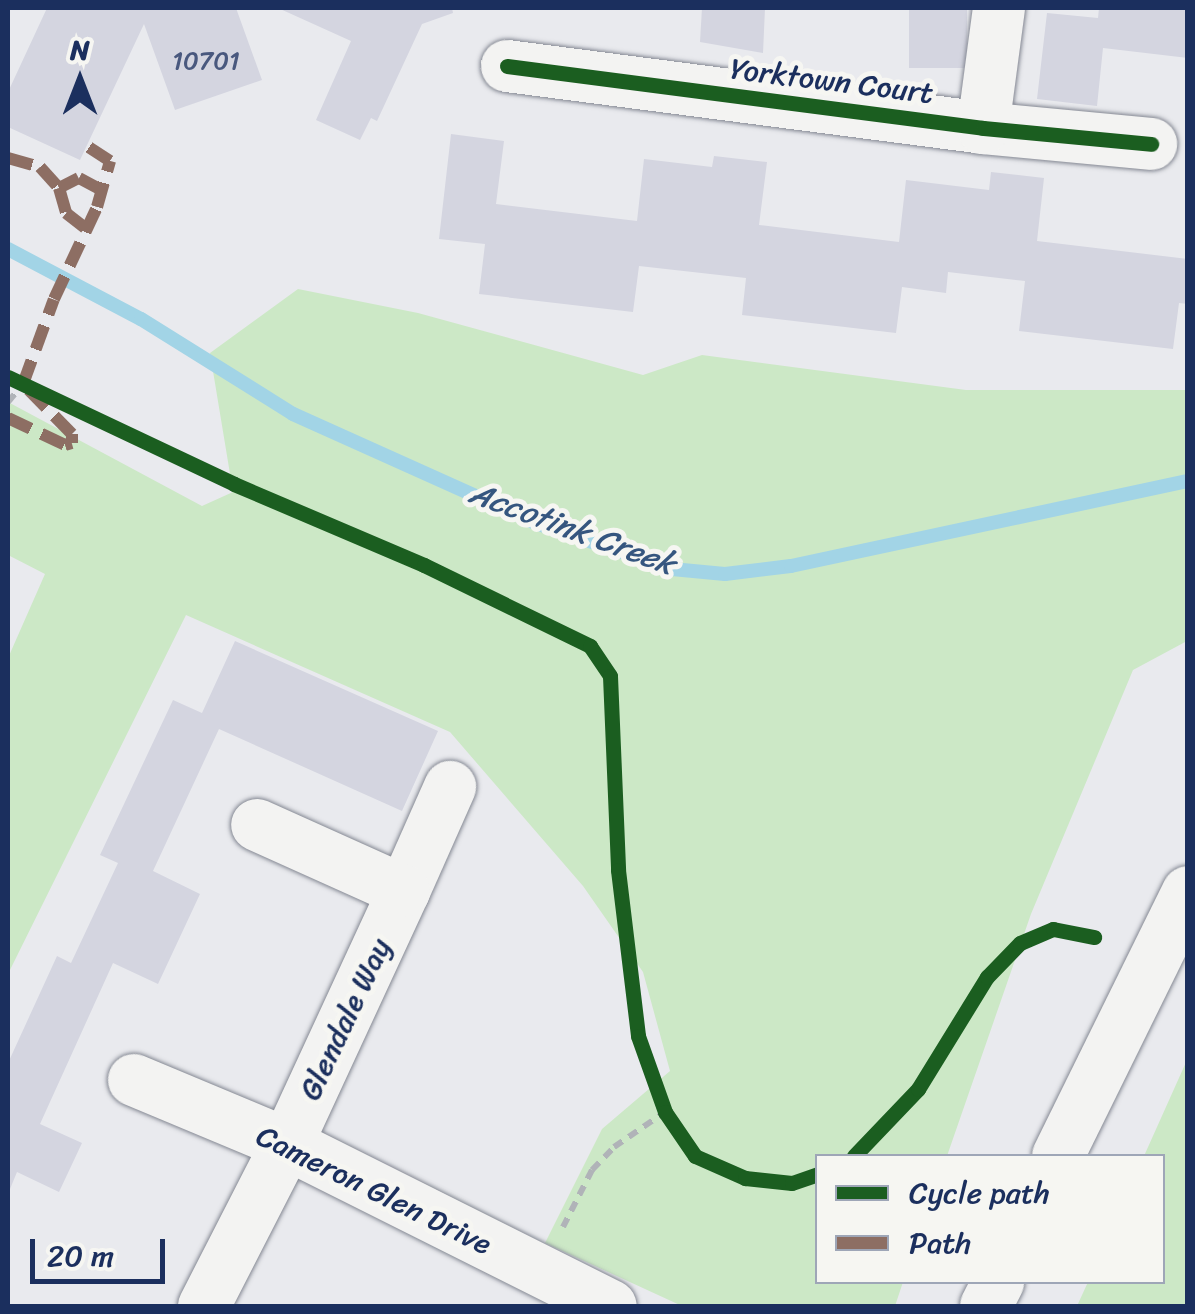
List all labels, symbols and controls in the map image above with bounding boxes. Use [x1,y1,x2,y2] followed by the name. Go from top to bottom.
[70,25,90,74] text: N
[30,30,130,130] north arrow
[172,46,240,76] house number: 10701
[728,51,936,111] street label: Yorktown Court
[464,474,680,584] water label: Accotink Creek
[292,932,398,1106] street label: Glendale Way
[250,1117,498,1263] street label: Cameron Glen Drive
[815,1154,1165,1284] legend
[909,1166,1050,1220] text: Cycle path
[909,1216,971,1270] text: Path
[35,1219,170,1281] scale bar
[47,1229,114,1283] text: 20 m

